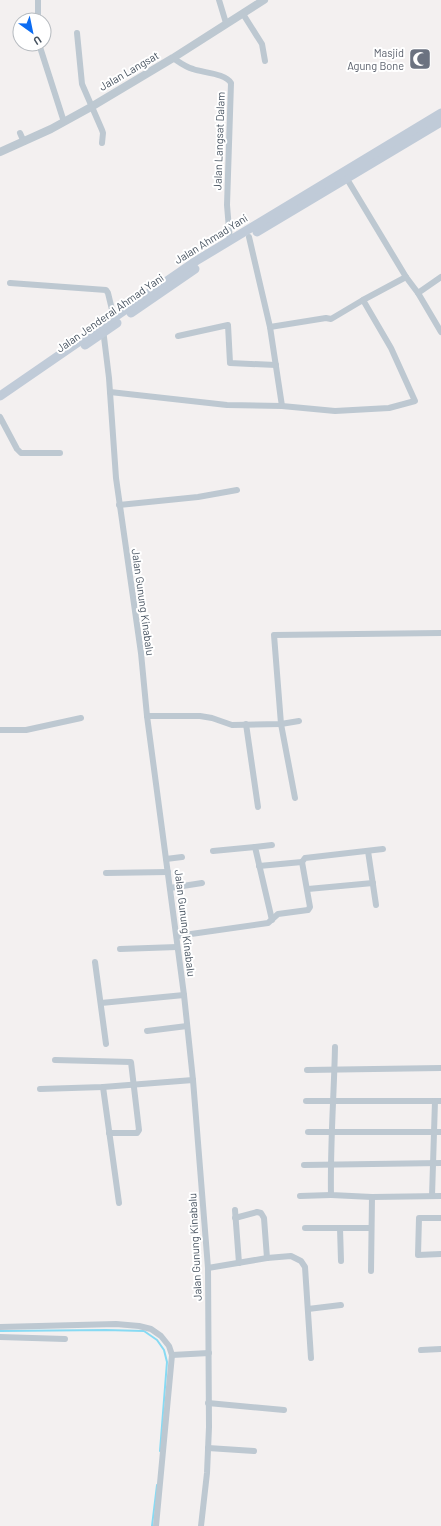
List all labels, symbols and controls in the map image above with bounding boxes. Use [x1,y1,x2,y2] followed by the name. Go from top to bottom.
[12,12,52,52] north arrow
[31,33,44,48] text: U
[347,46,404,72] place label: Masjid Agung Bone
[407,46,433,72] mosque icon: Masjid Agung Bone
[97,48,161,93] street label: Jalan Langsat
[210,92,227,190] street label: Jalan Langsat Dalam
[172,211,250,266] street label: Jalan Ahmad Yani
[54,270,166,355] street label: Jalan Jenderal Ahmad Yani
[130,548,157,656] street label: Jalan Gunung Kinabalu
[172,869,199,977] street label: Jalan Gunung Kinabalu
[185,1193,204,1301] street label: Jalan Gunung Kinabalu

